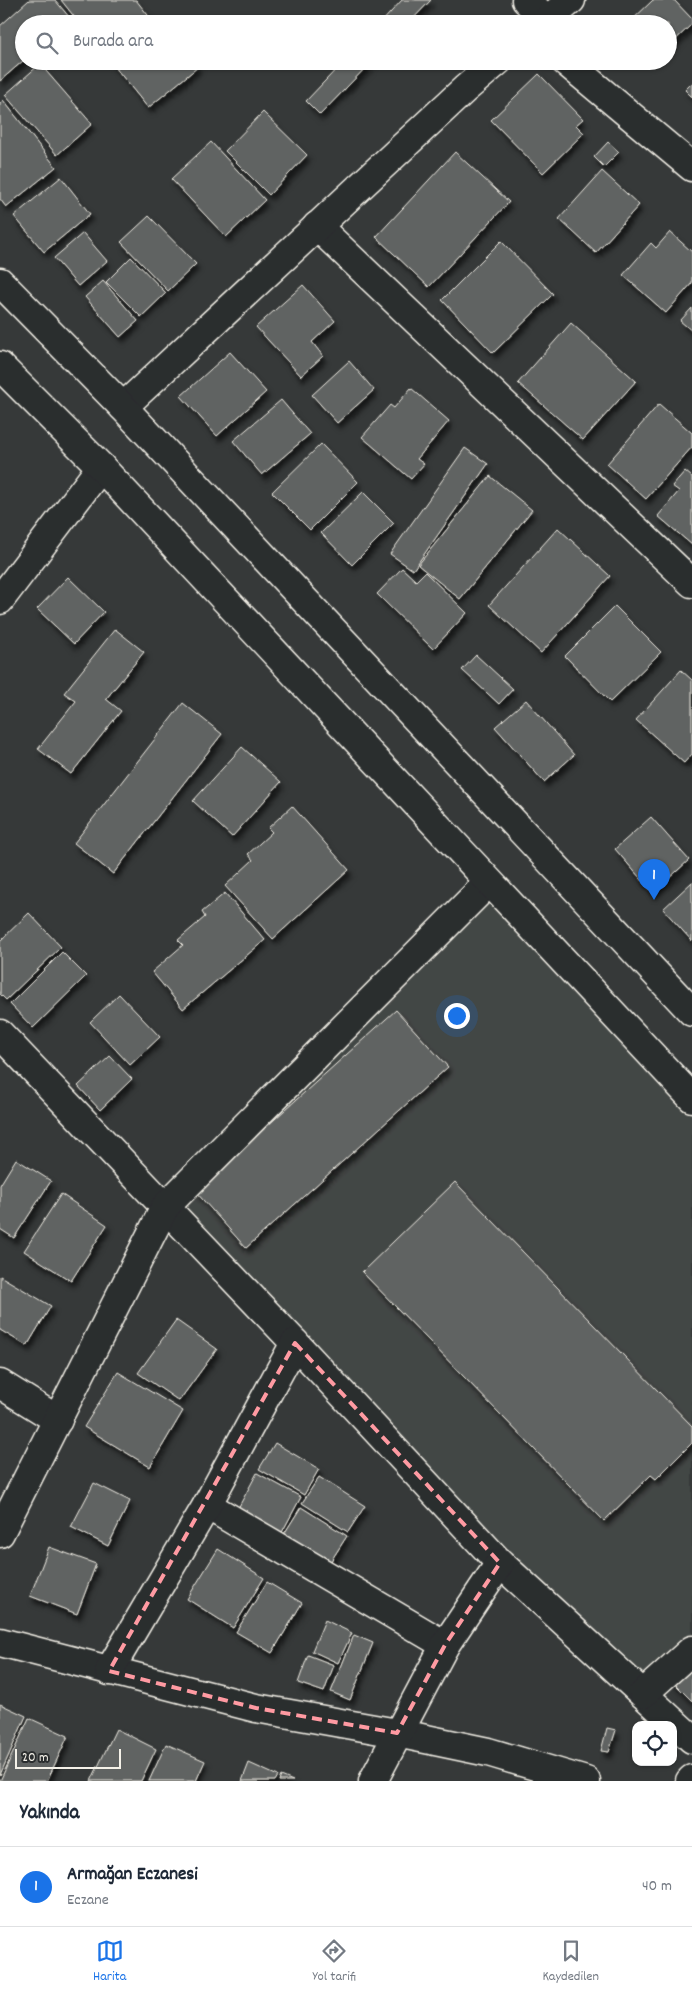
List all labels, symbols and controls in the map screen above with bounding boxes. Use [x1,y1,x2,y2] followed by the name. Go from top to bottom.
[15,15,677,70] search box
[33,29,61,57] icon: search
[73,29,153,56] text: Burada ara
[638,859,670,900] pin: 1
[444,1003,470,1029] your location
[632,1721,677,1766] map controls
[632,1721,677,1766] button: locate
[15,1746,121,1769] scale bar
[22,1748,49,1768] text: 20 m
[20,1799,79,1829] text: Yakında
[67,1862,198,1889] text: Armağan Eczanesi
[34,1875,38,1898] text: 1
[642,1875,672,1898] text: 40 m
[67,1889,109,1912] text: Eczane
[93,1937,126,1987] tab: Harita
[312,1937,356,1987] tab: Yol tarifi
[542,1937,599,1987] tab: Kaydedilen

